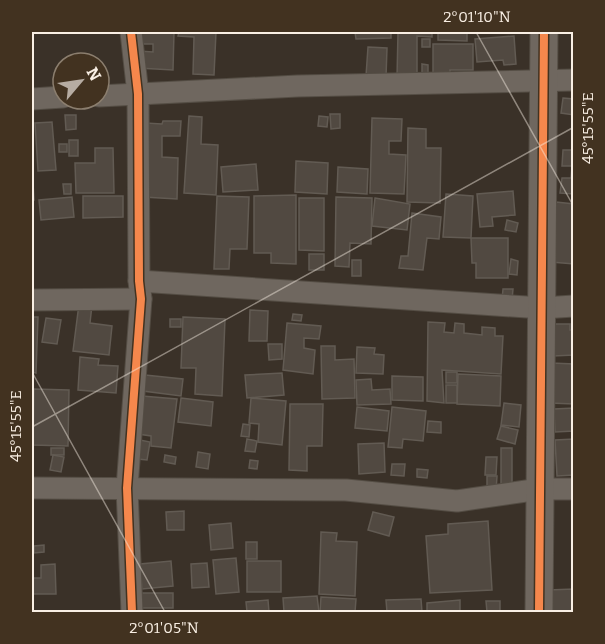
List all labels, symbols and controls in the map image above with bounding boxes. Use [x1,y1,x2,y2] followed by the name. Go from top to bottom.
[443,8,511,26] text: 2°01'10"N
[51,51,111,111] north arrow
[82,64,105,84] text: N
[579,92,597,164] text: 45°15'55"E
[7,390,25,462] text: 45°15'55"E
[129,619,199,637] text: 2°01'05"N

